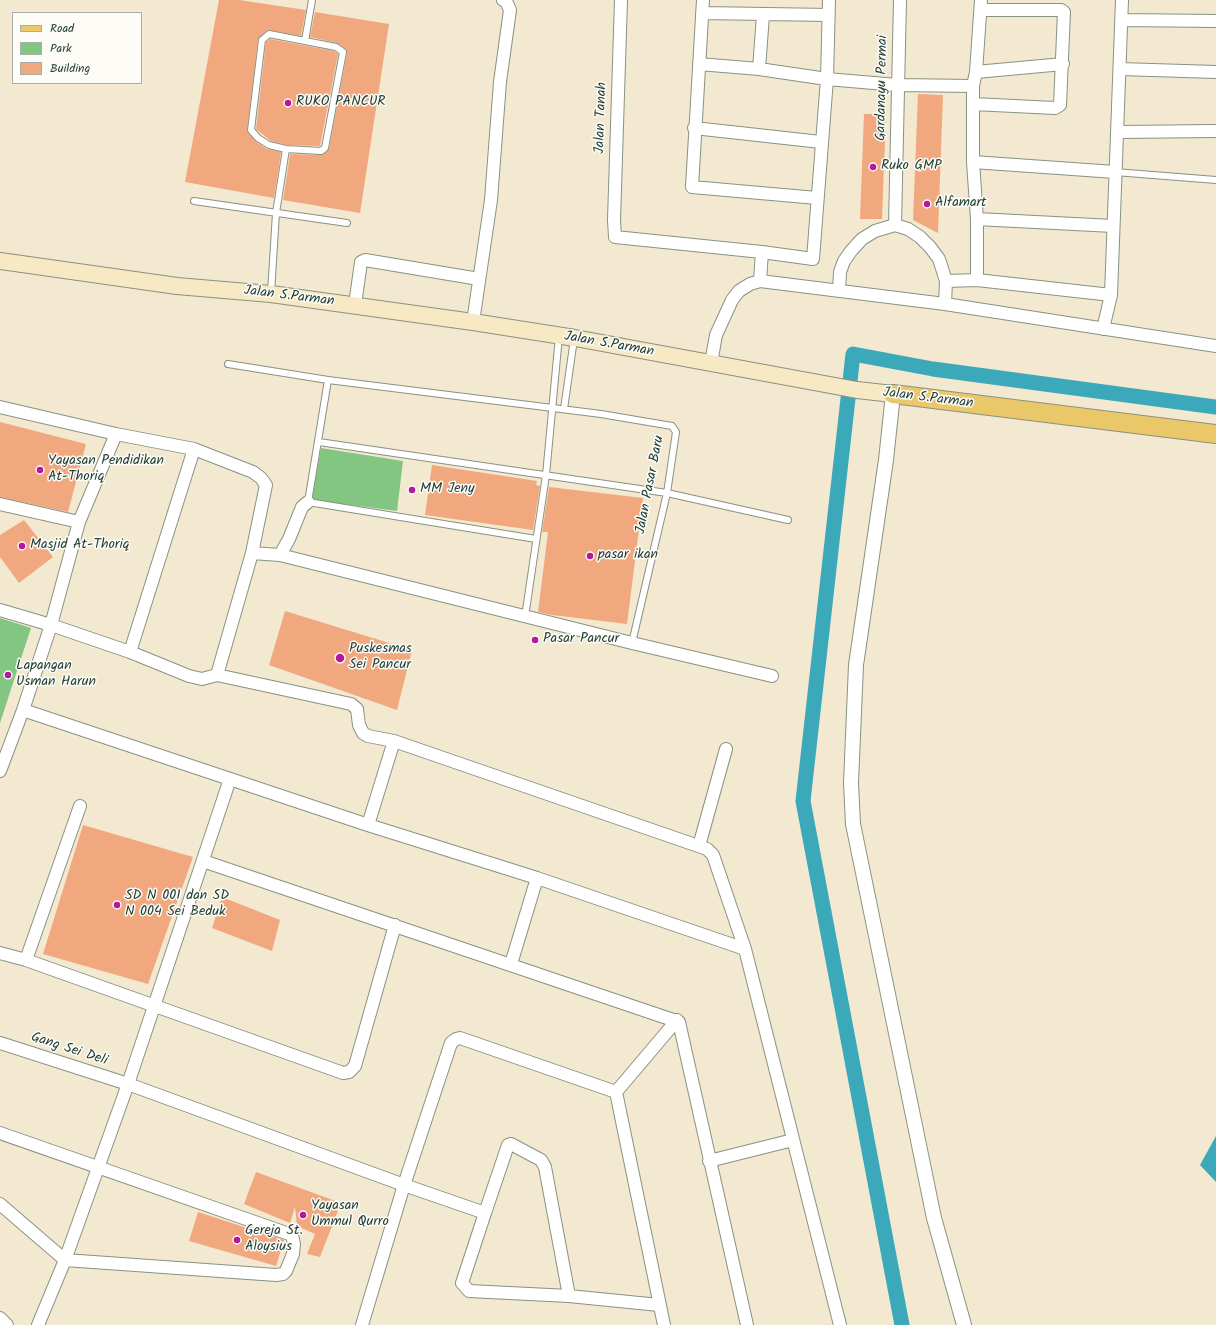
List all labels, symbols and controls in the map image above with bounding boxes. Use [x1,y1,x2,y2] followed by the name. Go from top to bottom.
[12,12,142,84] legend
[50,19,74,38] text: Road
[874,35,892,141] street label: Gardanayu Permai
[50,39,72,58] text: Park
[50,59,90,78] text: Building
[592,82,612,154] street label: Jalan Tanah
[296,95,386,111] place label: RUKO PANCUR
[283,98,293,108] marker: RUKO PANCUR
[881,159,942,175] place label: Ruko GMP
[868,162,878,172] marker: Ruko GMP
[935,196,987,212] place label: Alfamart
[922,199,932,209] marker: Alfamart
[243,283,335,311] street label: Jalan S.Parman
[563,329,655,361] street label: Jalan S.Parman
[882,385,974,413] street label: Jalan S.Parman
[633,434,669,536] street label: Jalan Pasar Baru
[48,454,164,486] place label: Yayasan Pendidikan At-Thoriq
[35,465,45,475] marker: Yayasan Pendidikan At-Thoriq
[420,482,475,498] place label: MM Jeny
[407,485,417,495] marker: MM Jeny
[30,538,129,554] place label: Masjid At-Thoriq
[17,541,27,551] marker: Masjid At-Thoriq
[598,548,658,564] place label: pasar ikan
[585,551,595,561] marker: pasar ikan
[543,632,619,648] place label: Pasar Pancur
[530,635,540,645] marker: Pasar Pancur
[349,642,412,674] place label: Puskesmas Sei Pancur
[334,652,346,664] marker: Puskesmas Sei Pancur
[16,659,96,692] place label: Lapangan Usman Harun
[3,670,13,680] marker: Lapangan Usman Harun
[125,889,229,922] place label: SD N 001 dan SD N 004 Sei Beduk
[112,900,122,910] marker: SD N 001 dan SD N 004 Sei Beduk
[29,1030,109,1070] street label: Gang Sei Deli
[311,1199,389,1232] place label: Yayasan Ummul Qurro
[298,1210,308,1220] marker: Yayasan Ummul Qurro
[245,1224,303,1256] place label: Gereja St. Aloysius
[232,1235,242,1245] marker: Gereja St. Aloysius

